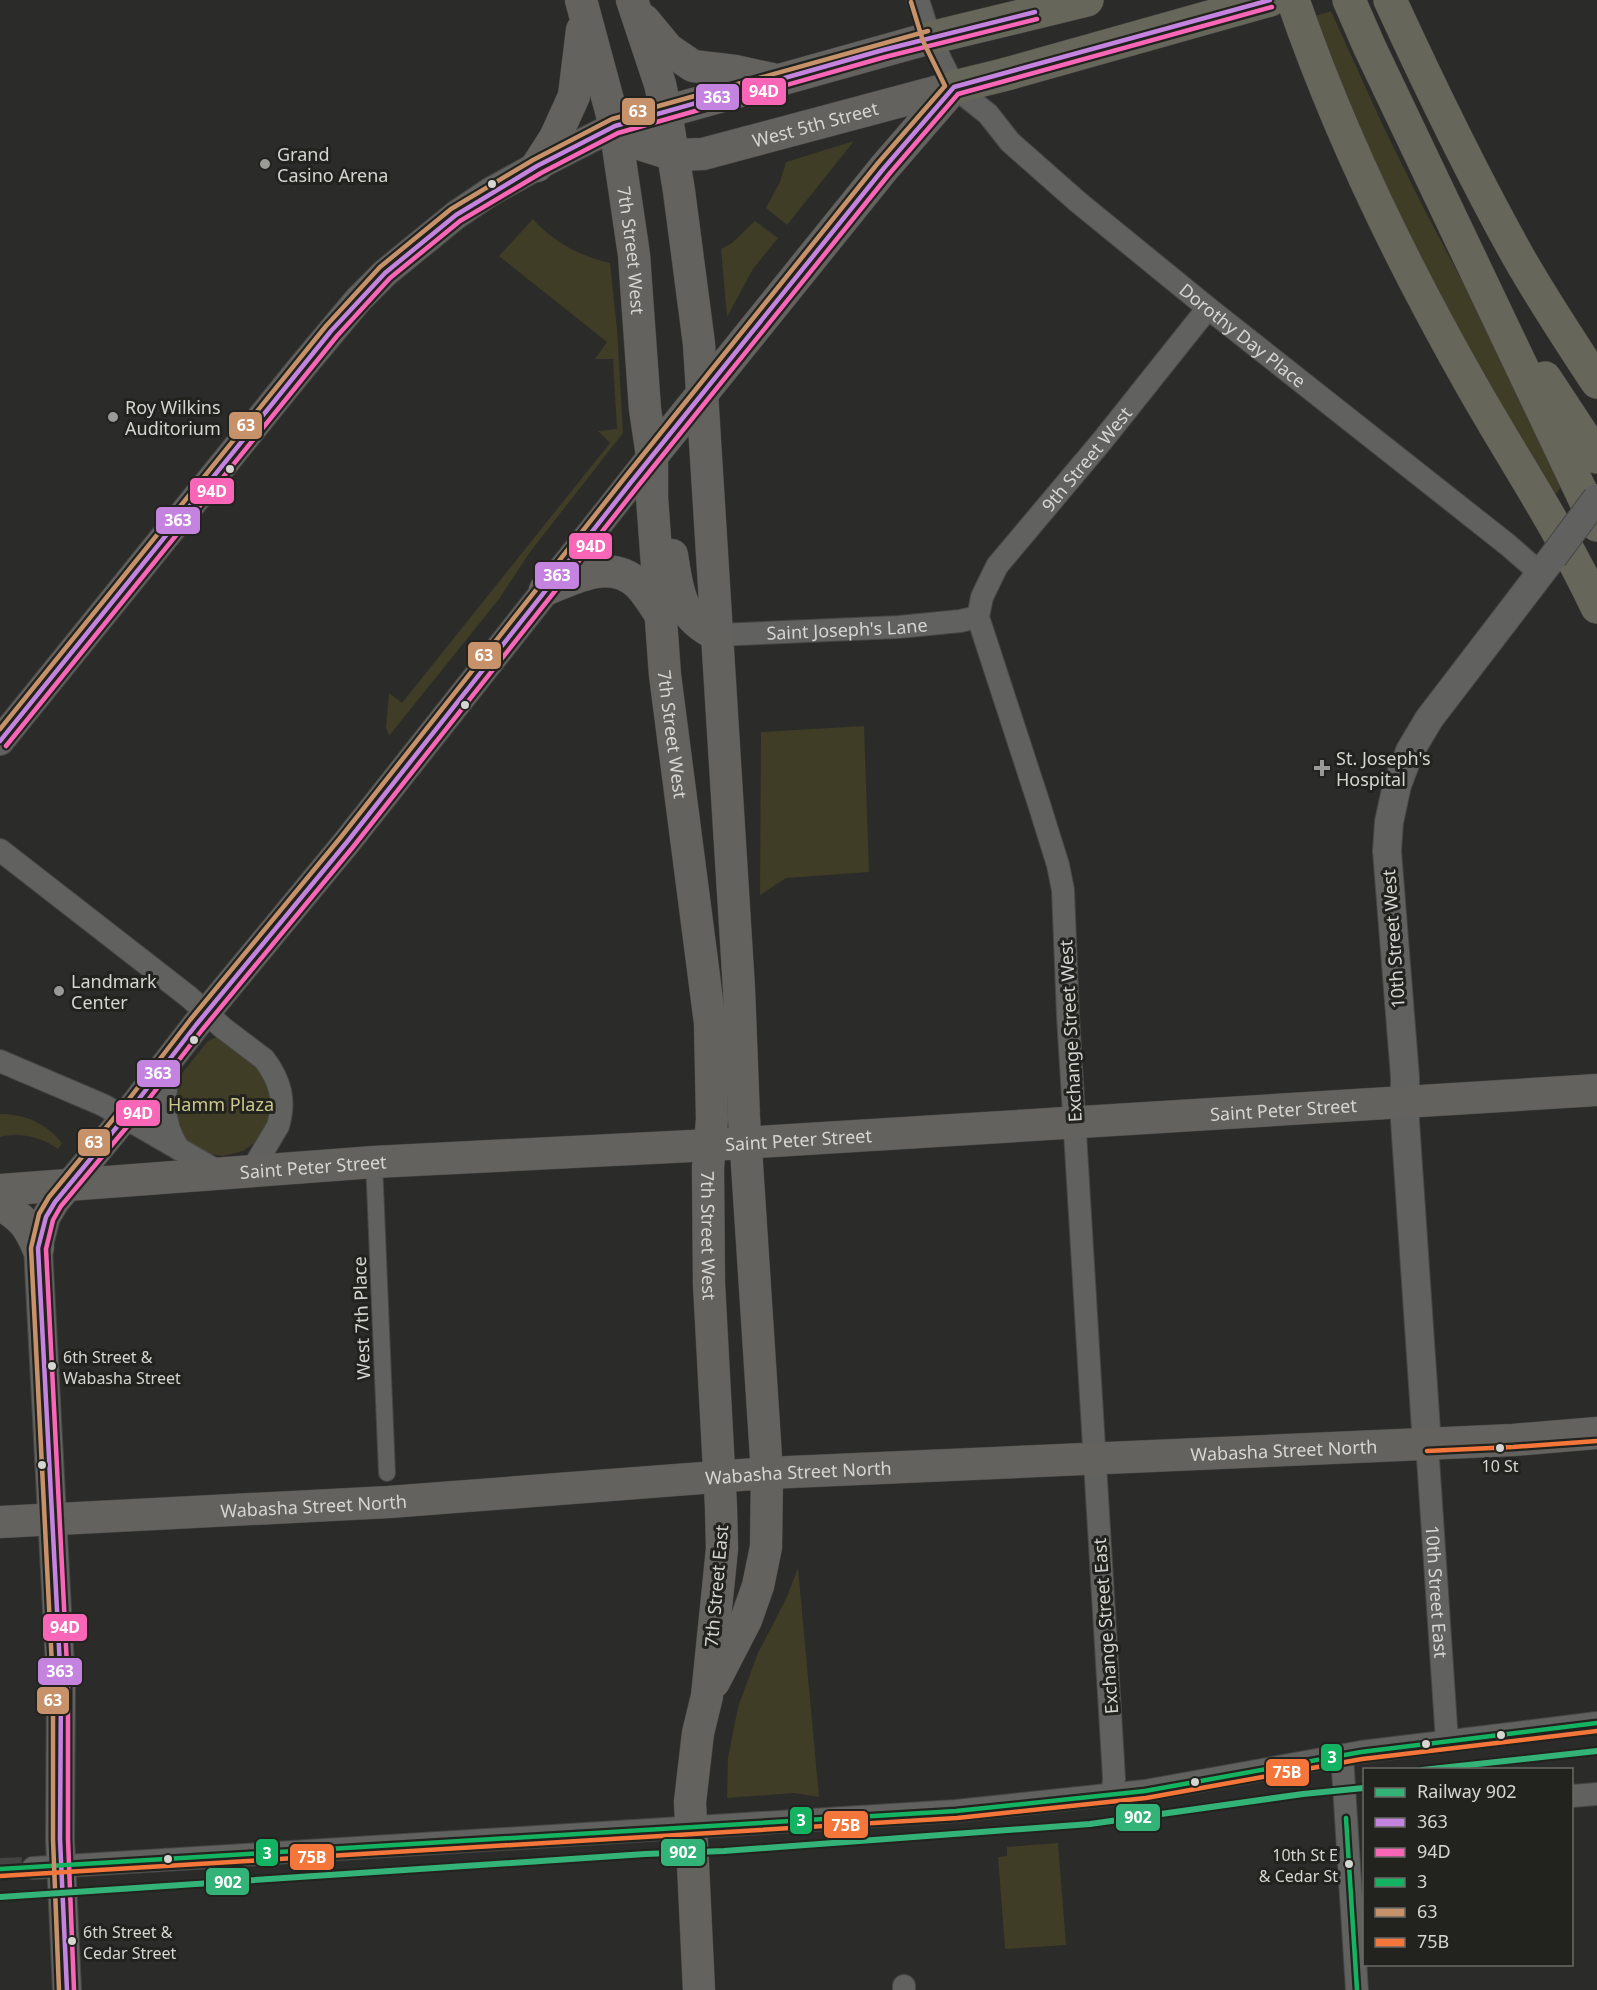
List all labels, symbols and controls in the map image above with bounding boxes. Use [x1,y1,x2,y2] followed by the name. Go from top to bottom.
[741,77,787,106] line badge: 94D
[749,80,779,102] text: 94D
[695,83,740,111] line badge: 363
[703,86,731,108] text: 363
[750,96,881,152] street label: West 5th Street
[621,97,656,126] line badge: 63
[629,100,647,122] text: 63
[277,142,388,187] place label: Grand Casino Arena
[258,157,272,171] marker: Grand Casino Arena
[486,178,498,190] unlabelled marker
[612,184,650,316] street label: 7th Street West
[1175,278,1311,393] street label: Dorothy Day Place
[125,395,221,440] place label: Roy Wilkins Auditorium
[1036,401,1137,516] street label: 9th Street West
[106,410,120,424] marker: Roy Wilkins Auditorium
[228,411,263,440] line badge: 63
[237,414,255,436] text: 63
[224,463,236,475] unlabelled marker
[189,477,235,505] line badge: 94D
[197,480,227,502] text: 94D
[155,506,201,535] line badge: 363
[164,509,192,531] text: 363
[568,532,613,560] line badge: 94D
[576,535,606,557] text: 94D
[534,561,580,590] line badge: 363
[543,564,571,586] text: 363
[766,612,928,645] street label: Saint Joseph's Lane
[467,641,502,670] line badge: 63
[475,644,493,666] text: 63
[652,669,693,800] street label: 7th Street West
[459,699,471,711] unlabelled marker
[1336,746,1431,791] place label: St. Joseph's Hospital
[1313,759,1331,777] marker: St. Joseph's Hospital
[1376,868,1410,1009] street label: 10th Street West
[1053,939,1087,1123] street label: Exchange Street West
[71,969,157,1014] place label: Landmark Center
[52,984,66,998] marker: Landmark Center
[188,1034,200,1046] unlabelled marker
[136,1059,181,1088] line badge: 363
[144,1062,172,1084] text: 363
[168,1092,274,1116] park label: Hamm Plaza
[1209,1093,1358,1126] street label: Saint Peter Street
[115,1099,161,1127] line badge: 94D
[123,1102,153,1124] text: 94D
[724,1123,873,1156] street label: Saint Peter Street
[77,1128,111,1157] line badge: 63
[85,1131,103,1153] text: 63
[239,1149,388,1184] street label: Saint Peter Street
[696,1171,722,1301] street label: 7th Street West
[347,1256,375,1380] street label: West 7th Place
[63,1346,181,1389] place label: 6th Street & Wabasha Street
[46,1360,58,1372] marker: 6th Street & Wabasha Street
[1190,1434,1378,1466] street label: Wabasha Street North
[1494,1442,1506,1454] marker: 10 St
[704,1455,892,1490] street label: Wabasha Street North
[1481,1455,1519,1477] place label: 10 St
[36,1459,48,1471] unlabelled marker
[220,1489,408,1523] street label: Wabasha Street North
[699,1523,733,1648] street label: 7th Street East
[1420,1524,1453,1659] street label: 10th Street East
[1087,1537,1123,1715] street label: Exchange Street East
[42,1613,88,1642] line badge: 94D
[50,1616,80,1638] text: 94D
[37,1657,83,1686] line badge: 363
[46,1660,74,1682] text: 363
[36,1686,70,1715] line badge: 63
[44,1689,62,1711] text: 63
[1495,1729,1507,1741] unlabelled marker
[1420,1738,1432,1750] unlabelled marker
[1320,1743,1343,1772] line badge: 3
[1327,1746,1337,1768] text: 3
[1265,1758,1310,1787] line badge: 75B
[1273,1761,1301,1783] text: 75B
[1363,1768,1573,1966] legend
[1189,1776,1201,1788] unlabelled marker
[1417,1779,1517,1803] text: Railway 902
[1115,1803,1161,1832] line badge: 902
[789,1806,813,1835] line badge: 3
[1124,1806,1152,1828] text: 902
[796,1809,806,1831] text: 3
[1417,1809,1448,1833] text: 363
[823,1810,869,1839] line badge: 75B
[832,1814,860,1836] text: 75B
[255,1838,279,1867] line badge: 3
[660,1838,706,1867] line badge: 902
[1417,1839,1451,1863] text: 94D
[669,1841,697,1863] text: 902
[262,1842,272,1864] text: 3
[289,1843,335,1871] line badge: 75B
[1259,1844,1338,1887] place label: 10th St E & Cedar St
[298,1846,326,1868] text: 75B
[162,1853,174,1865] unlabelled marker
[1343,1858,1355,1870] marker: 10th St E & Cedar St
[205,1867,250,1896] line badge: 902
[1417,1869,1427,1893] text: 3
[214,1871,242,1893] text: 902
[1417,1899,1438,1923] text: 63
[83,1921,177,1964] place label: 6th Street & Cedar Street
[1417,1929,1449,1953] text: 75B
[66,1935,78,1947] marker: 6th Street & Cedar Street

